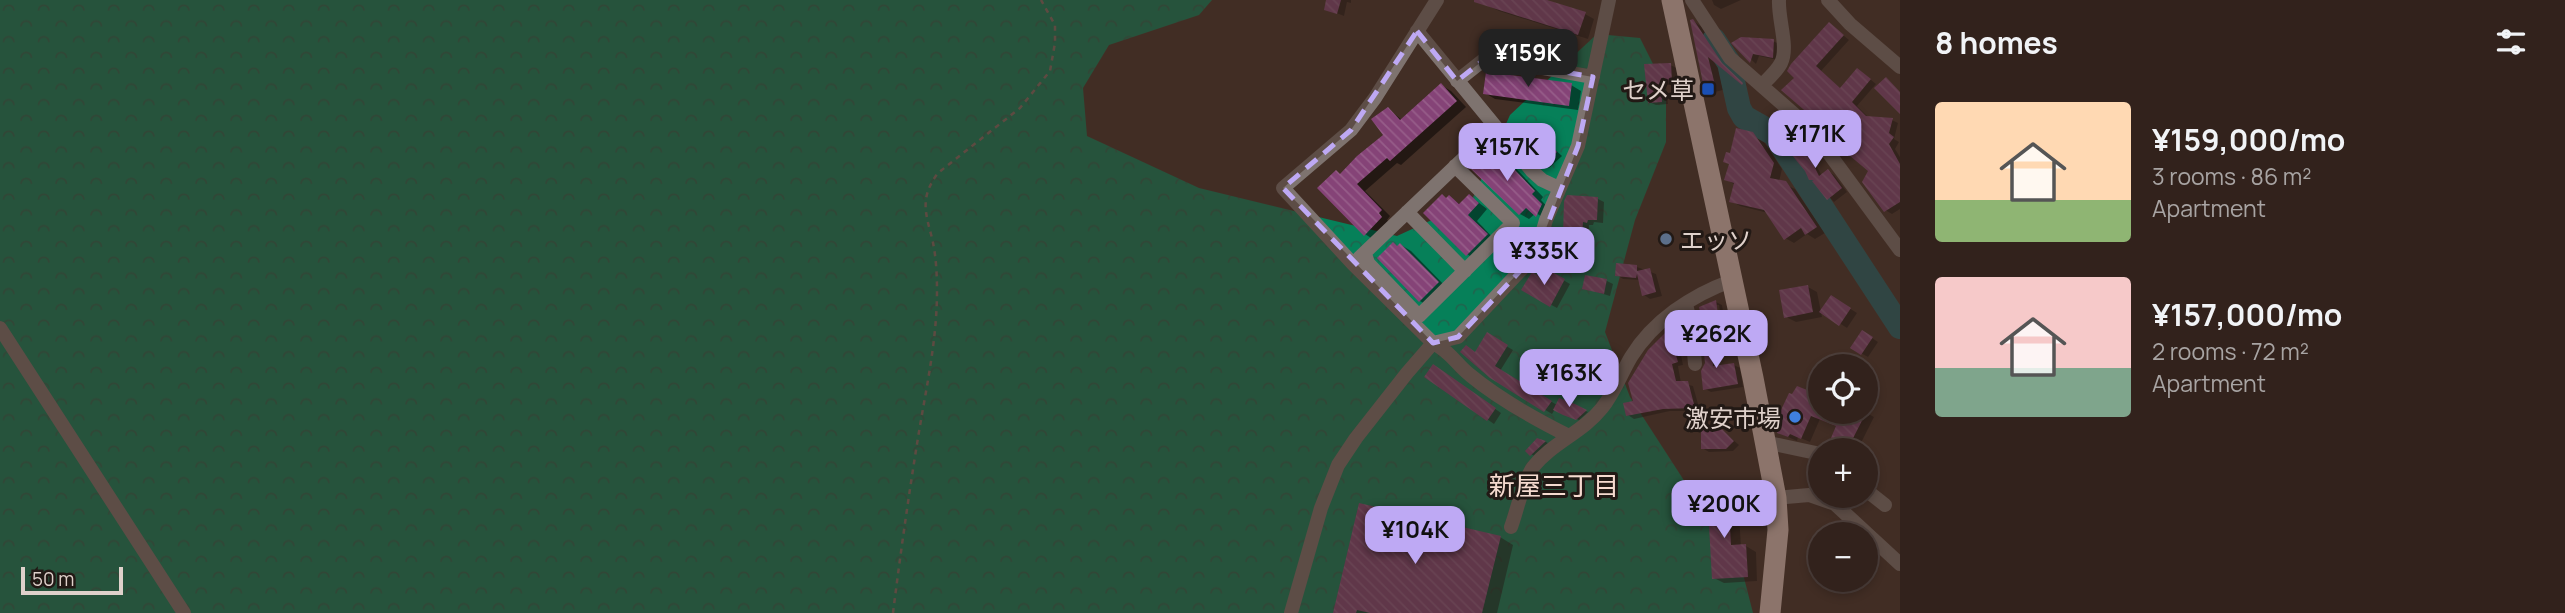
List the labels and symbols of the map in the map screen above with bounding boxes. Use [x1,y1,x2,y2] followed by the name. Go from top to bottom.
[1479,29,1577,89] pin: ¥159K
[1622,73,1694,106] place label: セメ草
[1700,81,1716,97] marker: セメ草
[1766,110,1864,170] pin: ¥171K
[1458,124,1556,183] pin: ¥157K
[1680,223,1752,256] place label: エッソ
[1495,228,1593,287] pin: ¥335K
[1658,231,1674,247] marker: エッソ
[1667,310,1765,370] pin: ¥262K
[1520,350,1618,409] pin: ¥163K
[1685,401,1781,434] place label: 激安市場
[1787,409,1803,425] marker: 激安市場
[1489,467,1619,503] district label: 新屋三丁目
[1675,480,1773,540] pin: ¥200K
[1366,506,1464,566] pin: ¥104K
[21,564,122,596] scale bar

